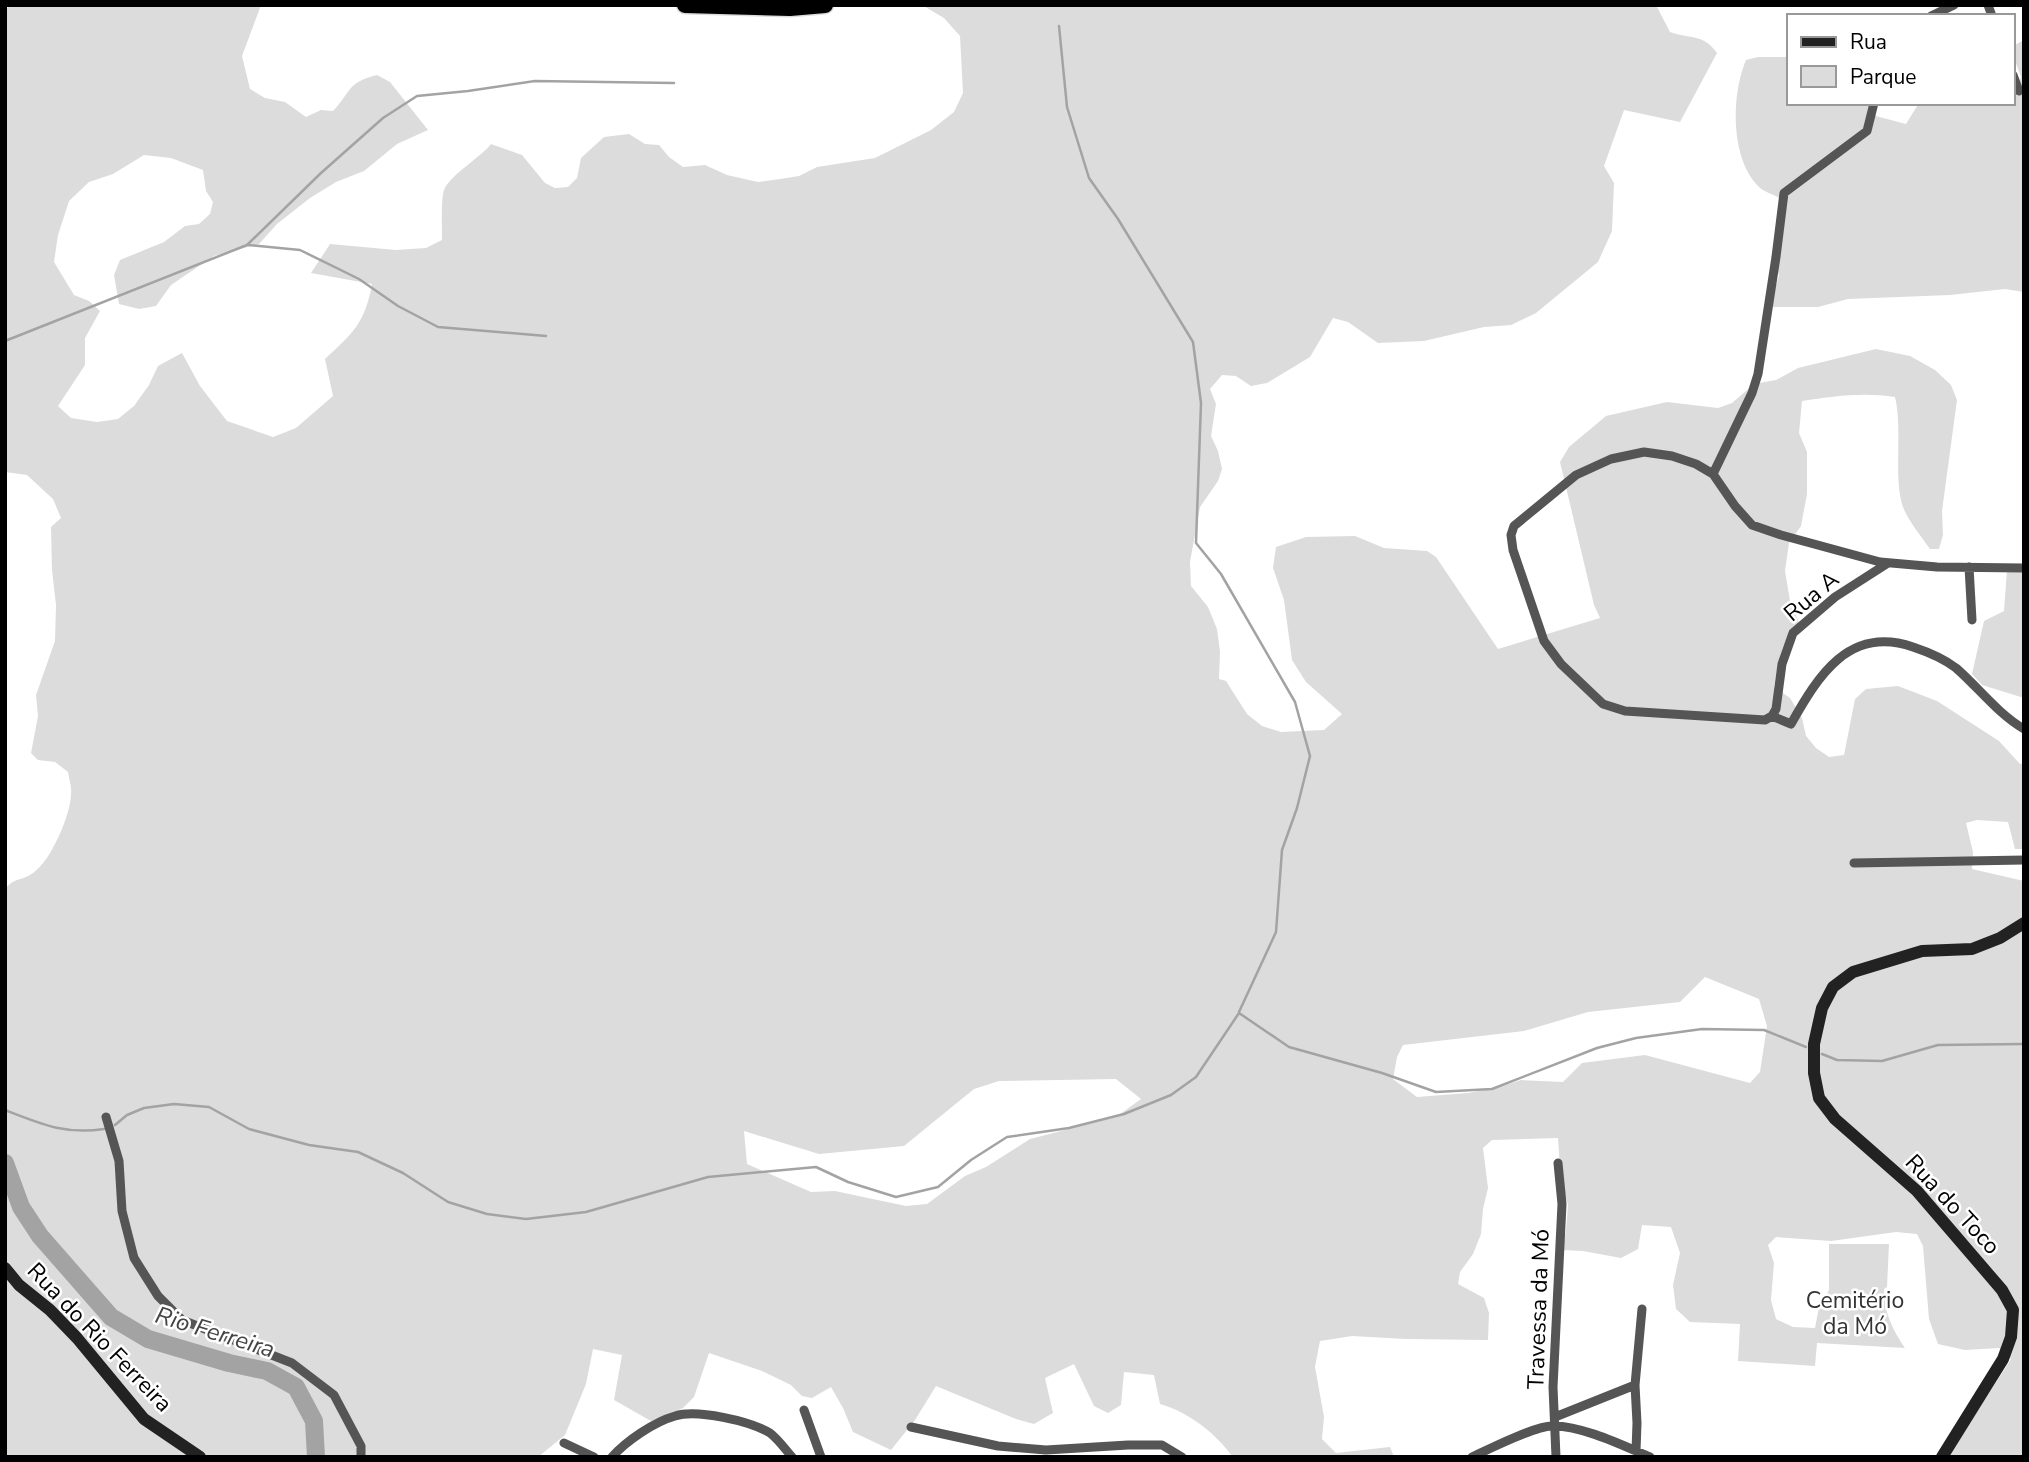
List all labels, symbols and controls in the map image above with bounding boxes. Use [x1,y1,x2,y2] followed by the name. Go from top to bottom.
[1787,14,2015,105] legend
[1850,28,1887,56] text: Rua
[1850,63,1917,91] text: Parque
[1777,564,1846,629] street label: Rua A
[1898,1147,2007,1261] street label: Rua do Toco
[1520,1228,1557,1390] street label: Travessa da Mó
[20,1256,179,1419] street label: Rua do Rio Ferreira
[1806,1285,1904,1342] park label: Cemitério da Mó
[151,1299,279,1365] water label: Rio Ferreira

